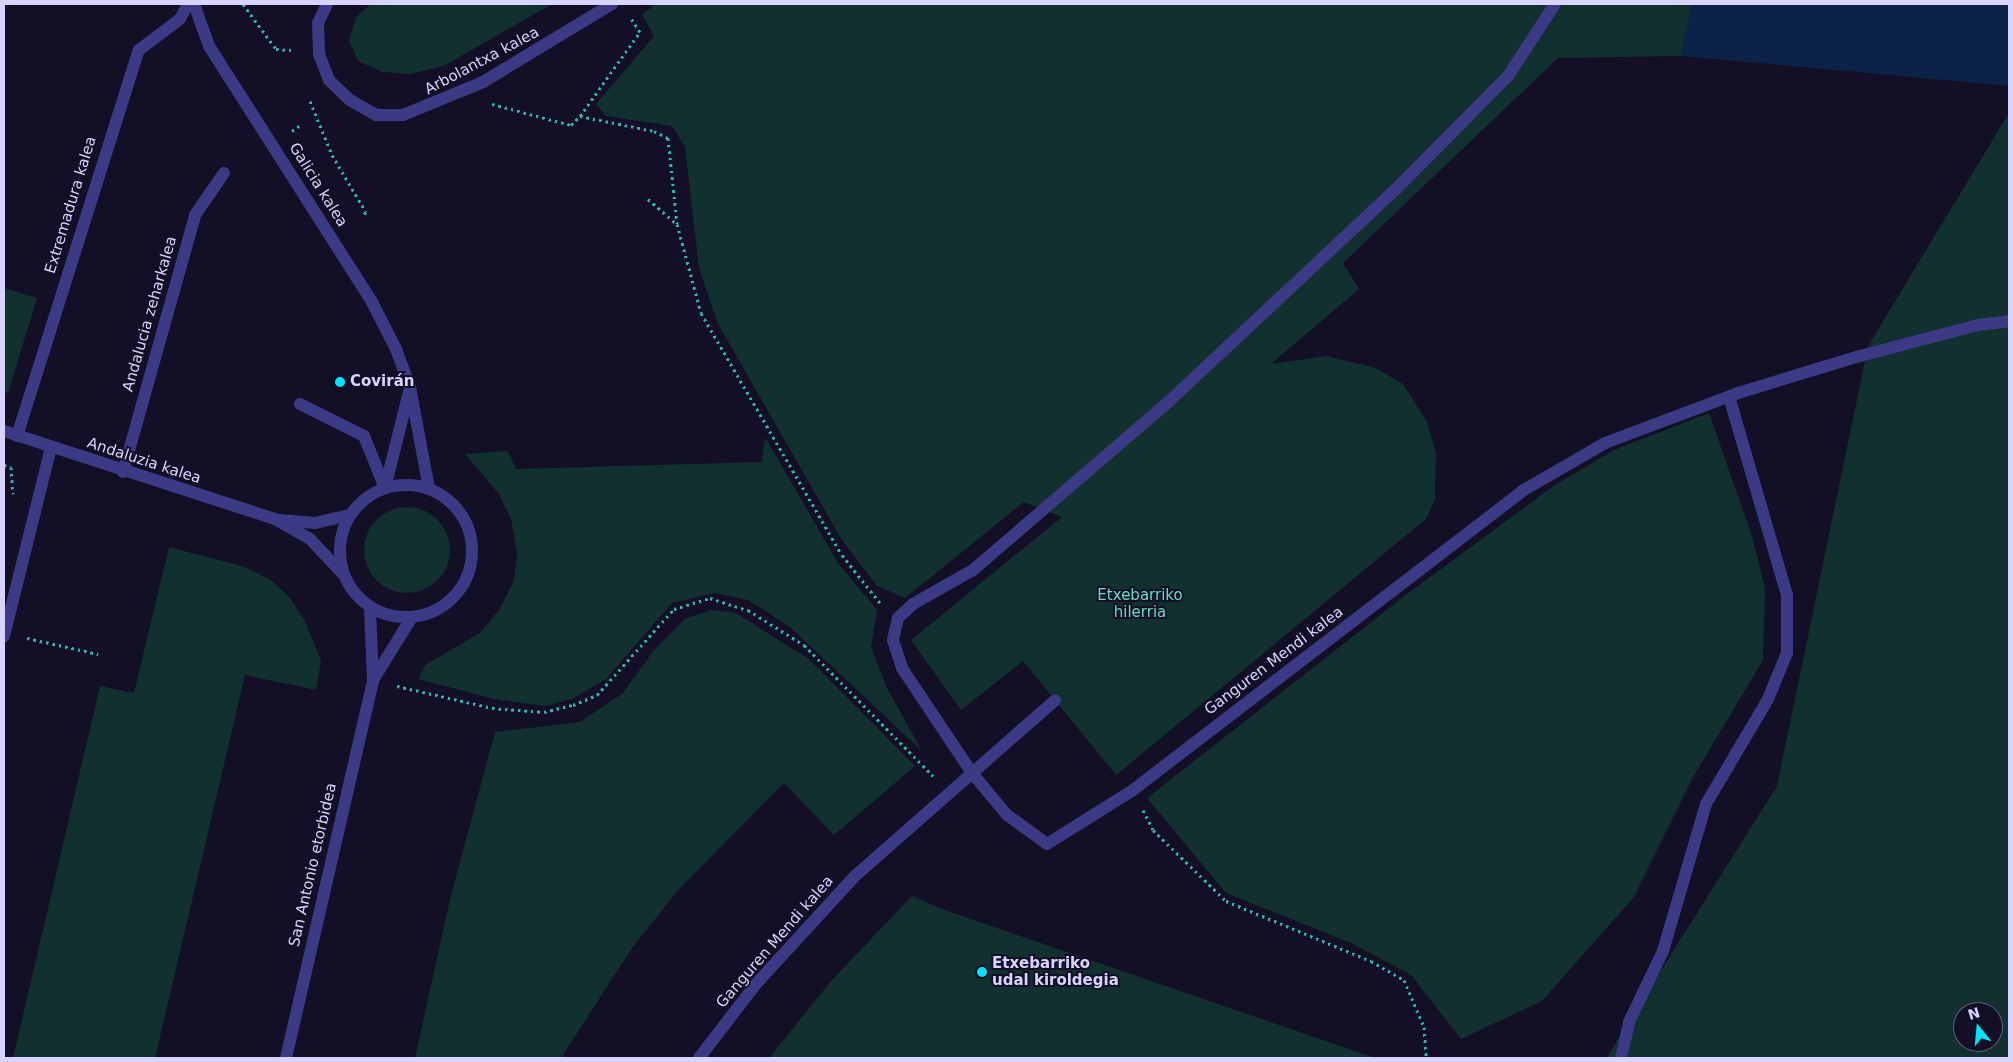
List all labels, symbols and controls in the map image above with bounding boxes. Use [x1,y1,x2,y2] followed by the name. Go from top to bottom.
[422,23,542,99] street label: Arbolantxa kalea
[42,134,100,276] street label: Extremadura kalea
[285,140,351,230] street label: Galicia kalea
[119,234,181,394] street label: Andalucia zeharkalea
[350,373,414,391] place label: Covirán
[334,376,346,388] marker: Covirán
[85,434,203,488] street label: Andaluzia kalea
[1097,586,1183,621] park label: Etxebarriko hilerria
[1201,603,1347,719] street label: Ganguren Mendi kalea
[285,781,341,949] street label: San Antonio etorbidea
[713,872,837,1012] street label: Ganguren Mendi kalea
[992,954,1119,989] place label: Etxebarriko udal kiroldegia
[976,966,988,978] marker: Etxebarriko udal kiroldegia
[1953,1002,2003,1052] north arrow
[1966,1004,1982,1023] text: N

